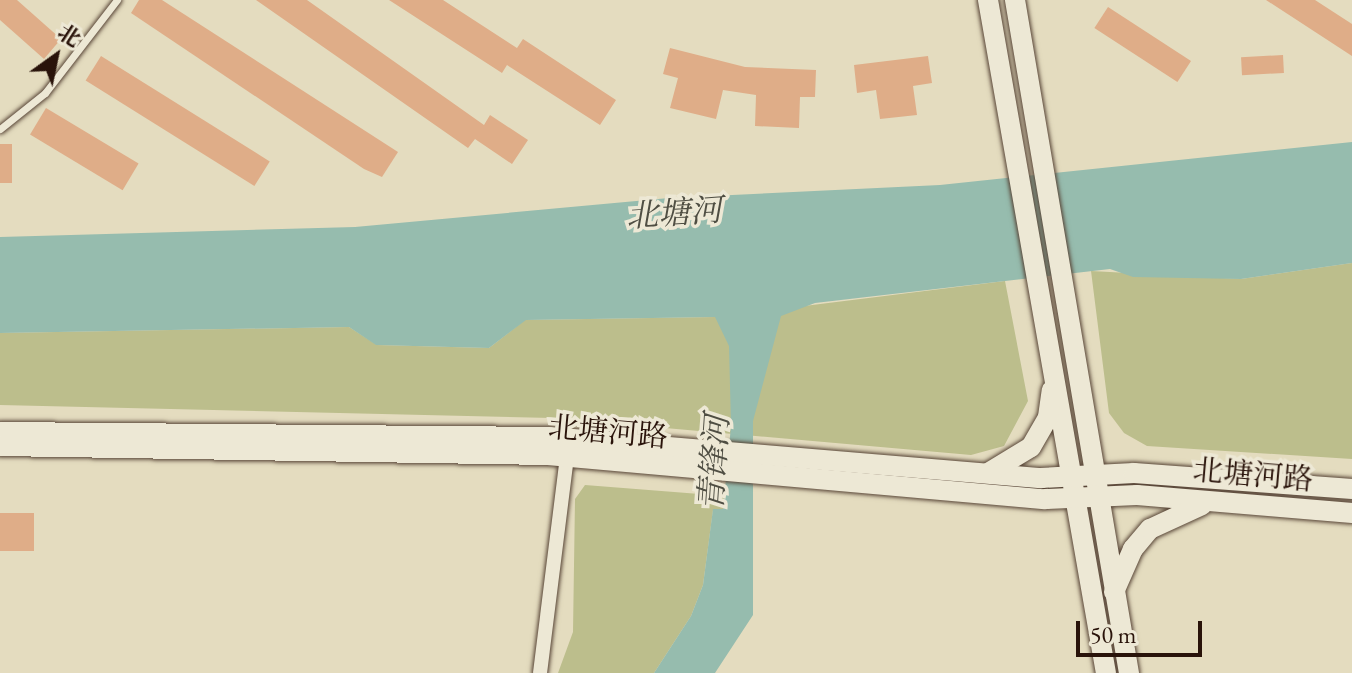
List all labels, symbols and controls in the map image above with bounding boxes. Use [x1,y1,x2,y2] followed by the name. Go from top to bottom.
[16,16,96,96] north arrow
[52,17,86,54] text: 北
[625,190,723,236] water label: 北塘河
[547,409,669,455] street label: 北塘河路
[691,414,737,512] water label: 青锋河
[1192,452,1314,498] street label: 北塘河路
[1080,605,1206,655] scale bar
[1090,619,1137,650] text: 50 m

